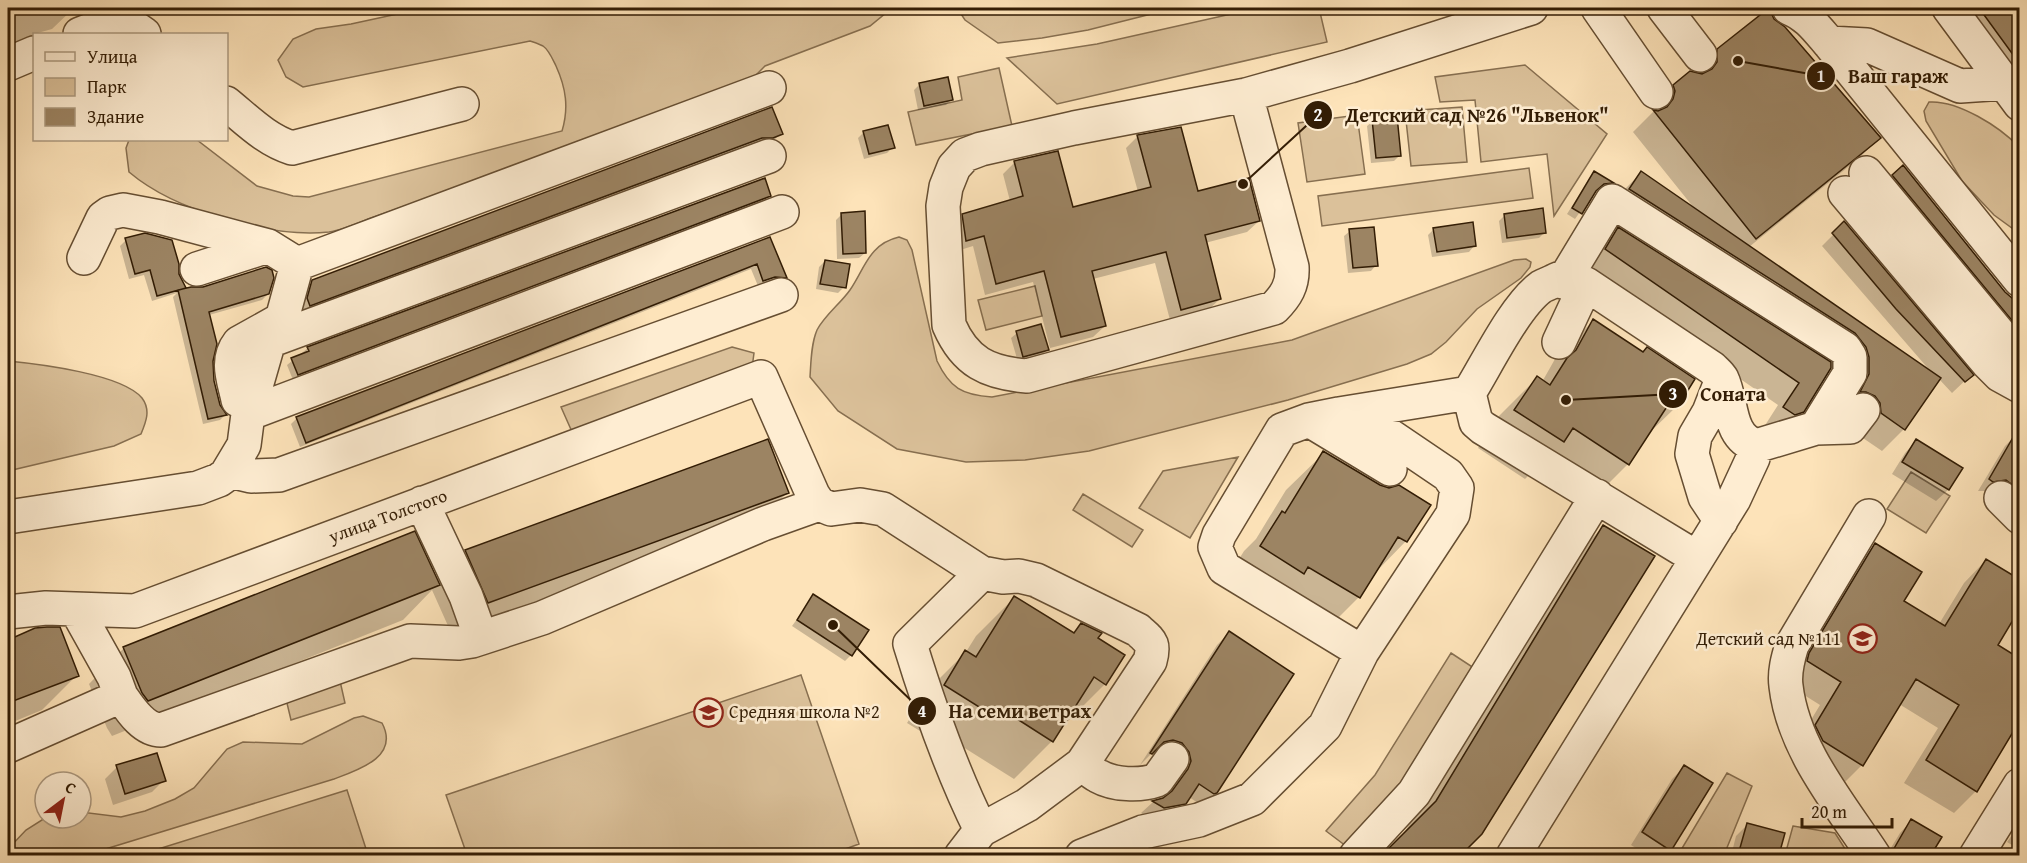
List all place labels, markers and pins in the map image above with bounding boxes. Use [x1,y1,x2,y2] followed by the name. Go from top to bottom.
[1806,57,1960,95] callout: Ваш гараж
[1303,96,1620,134] callout: Детский сад №26 "Львенок"
[1658,375,1777,413] callout: Соната
[1846,623,1878,655] school or university icon: Детский сад №111
[1695,625,1841,652] place label: Детский сад №111
[907,692,1103,730] callout: На семи ветрах
[692,696,724,728] school or university icon: Средняя школа №2
[729,698,880,725] place label: Средняя школа №2

